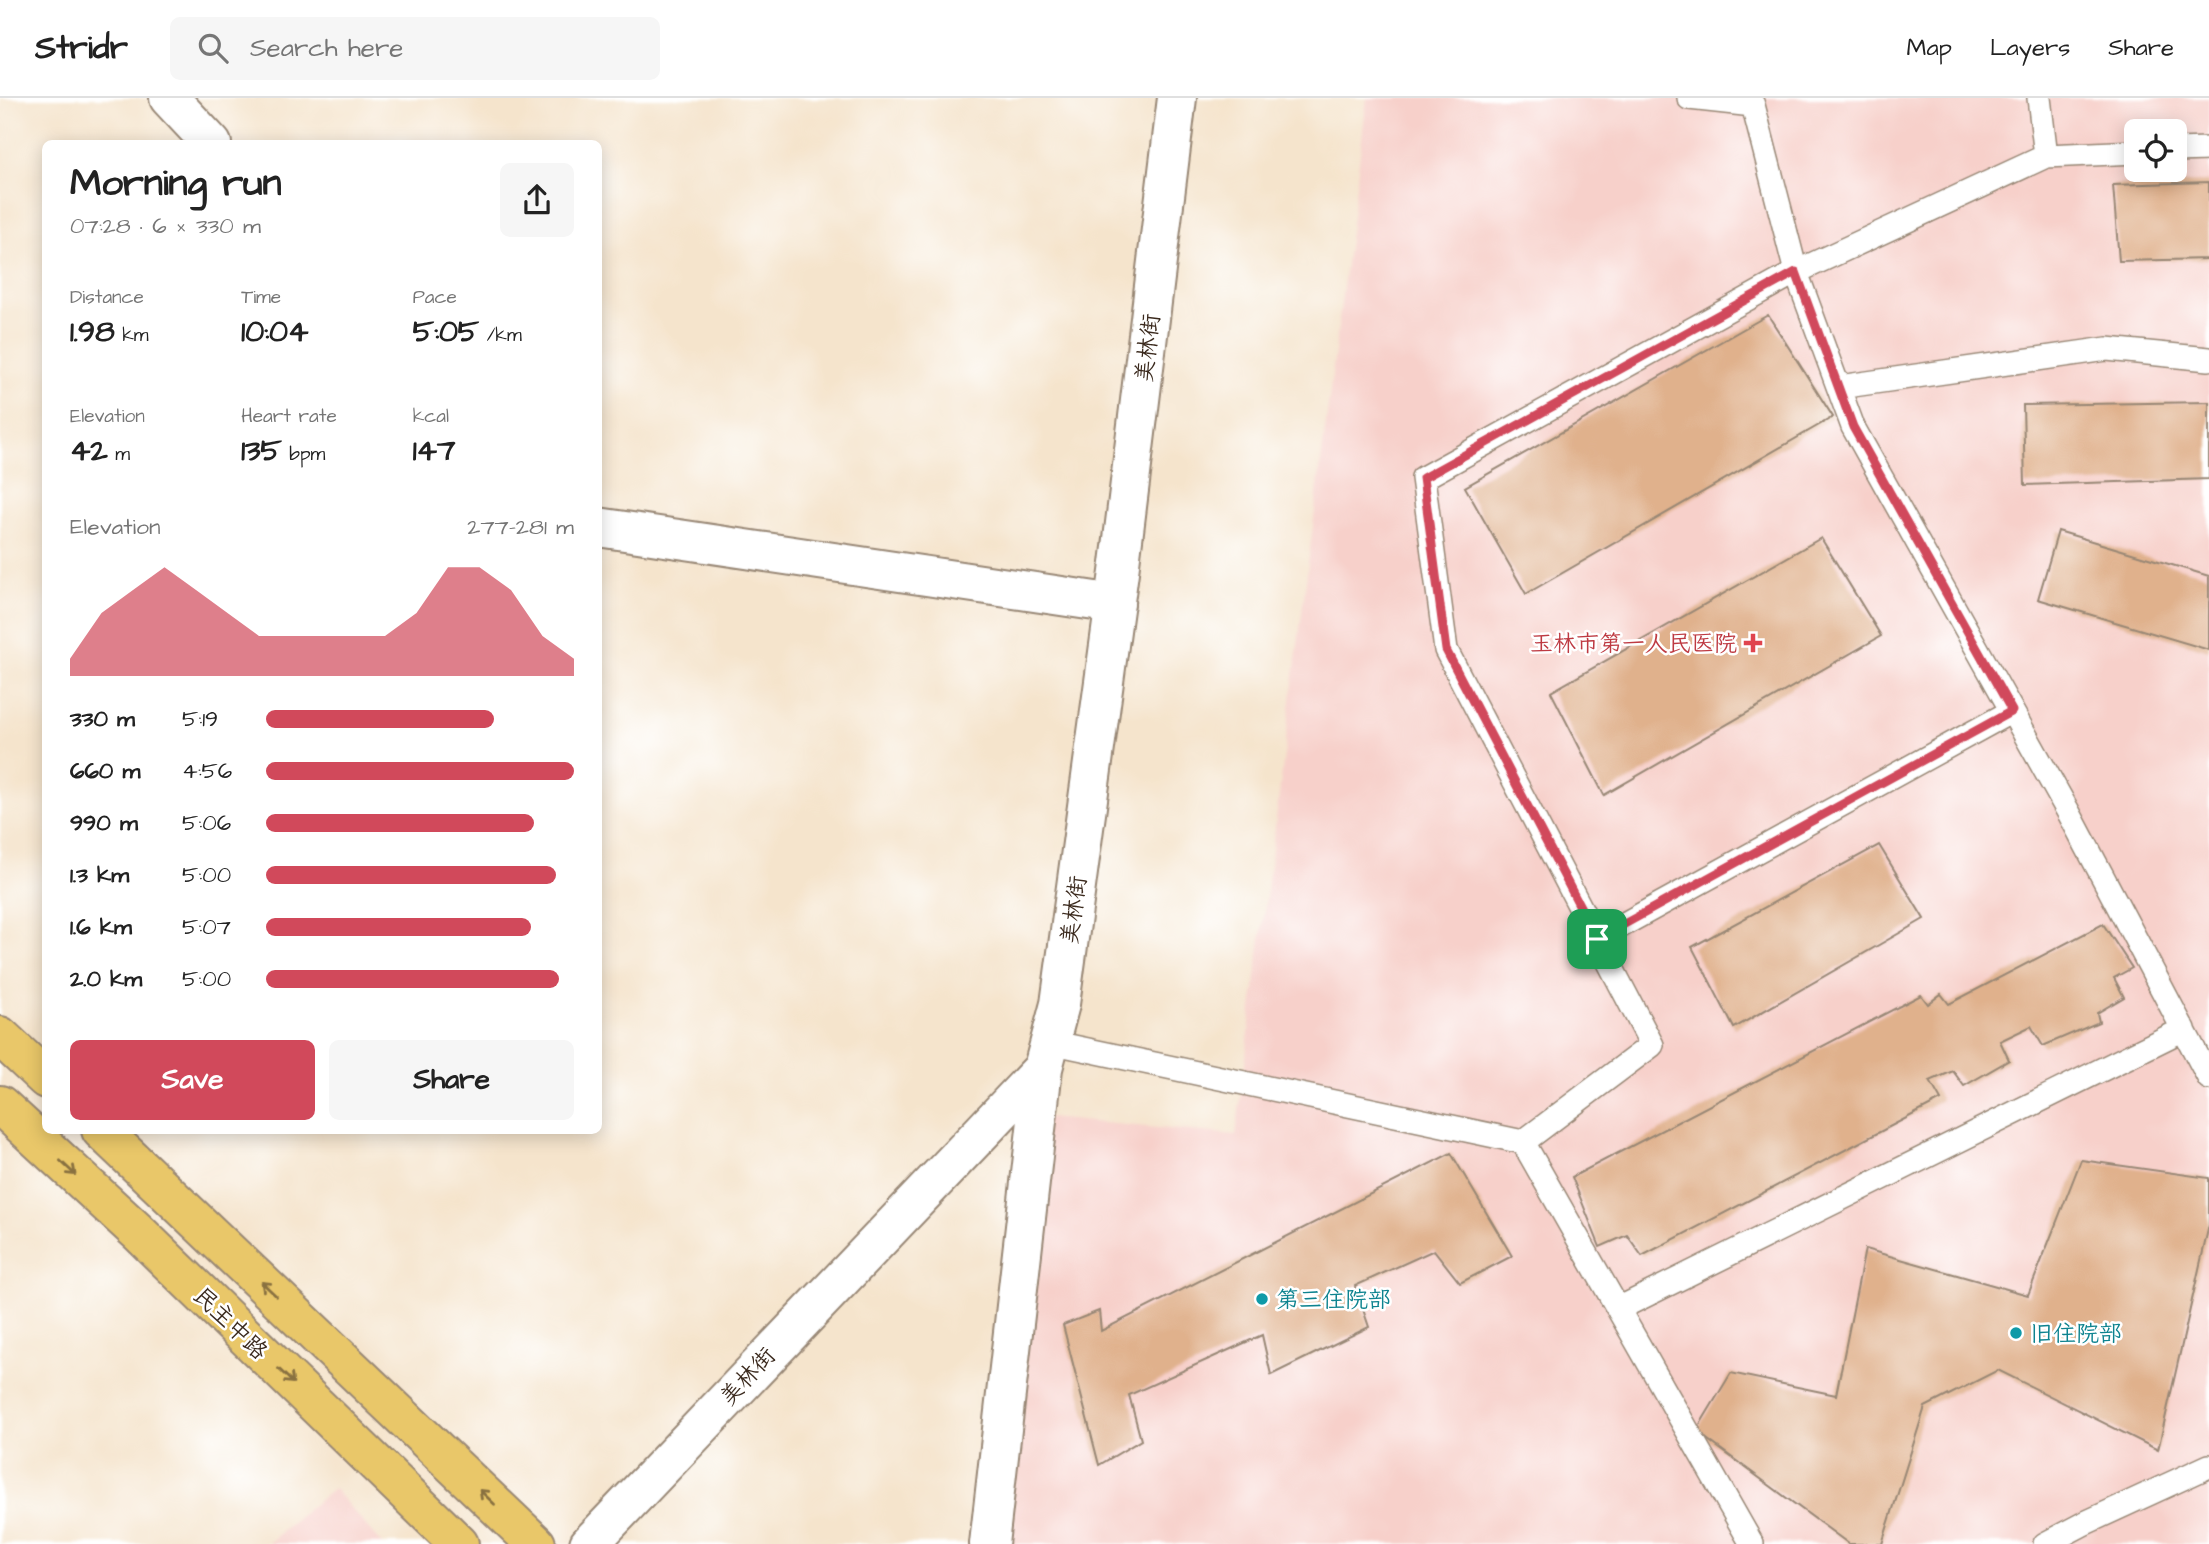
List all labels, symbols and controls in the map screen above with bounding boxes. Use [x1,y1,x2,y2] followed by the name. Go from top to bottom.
[170,17,660,80] search box
[35,25,128,71] text: Stridr
[194,29,232,67] icon: search
[250,30,403,66] text: Search here
[1907,31,1952,65] text: Map
[1990,31,2070,65] text: Layers
[2108,31,2174,65] text: Share
[2124,119,2187,182] map controls
[2124,119,2187,182] button: locate
[70,158,282,210] text: Morning run
[500,163,574,237] button: share
[70,210,261,242] text: 07:28 · 6 × 330 m
[70,284,144,311] text: Distance
[241,284,281,311] text: Time
[413,284,457,311] text: Pace
[70,311,115,353] text: 1.98
[241,311,308,353] text: 10:04
[413,311,479,353] text: 5:05
[1128,312,1168,384] street label: 美林街
[115,322,149,349] text: km
[479,322,522,349] text: /km
[70,403,145,430] text: Elevation
[241,403,337,430] text: Heart rate
[413,403,449,430] text: kcal
[70,430,108,472] text: 42
[241,430,282,472] text: 135
[413,430,455,472] text: 147
[108,441,130,468] text: m
[282,441,325,468] text: bpm
[70,511,161,543] text: Elevation
[467,511,574,543] text: 277–281 m
[1530,628,1737,660] place label: 玉林市第一人民医院
[1743,633,1763,653] marker: 玉林市第一人民医院
[70,703,135,735] text: 330 m
[182,703,218,735] text: 5:19
[70,755,140,787] text: 660 m
[182,755,232,787] text: 4:56
[70,807,138,839] text: 990 m
[182,807,231,839] text: 5:06
[70,859,129,891] text: 1.3 km
[182,859,231,891] text: 5:00
[1053,874,1095,947] street label: 美林街
[1567,909,1627,969] pin
[70,911,132,943] text: 1.6 km
[182,911,231,943] text: 5:07
[1578,920,1616,958] icon: arrive
[70,963,142,995] text: 2.0 km
[182,963,231,995] text: 5:00
[70,1040,315,1120] button: Save
[329,1040,574,1120] button: Share
[59,1160,77,1176] one-way arrow
[186,1280,275,1367] street label: 民主中路
[261,1280,278,1297] one-way arrow
[1276,1284,1391,1316] place label: 第三住院部
[1254,1291,1270,1307] marker: 第三住院部
[2030,1318,2122,1350] place label: 旧住院部
[2008,1325,2024,1341] marker: 旧住院部
[713,1341,783,1413] street label: 美林街
[277,1367,294,1384] one-way arrow
[479,1488,496,1505] one-way arrow

